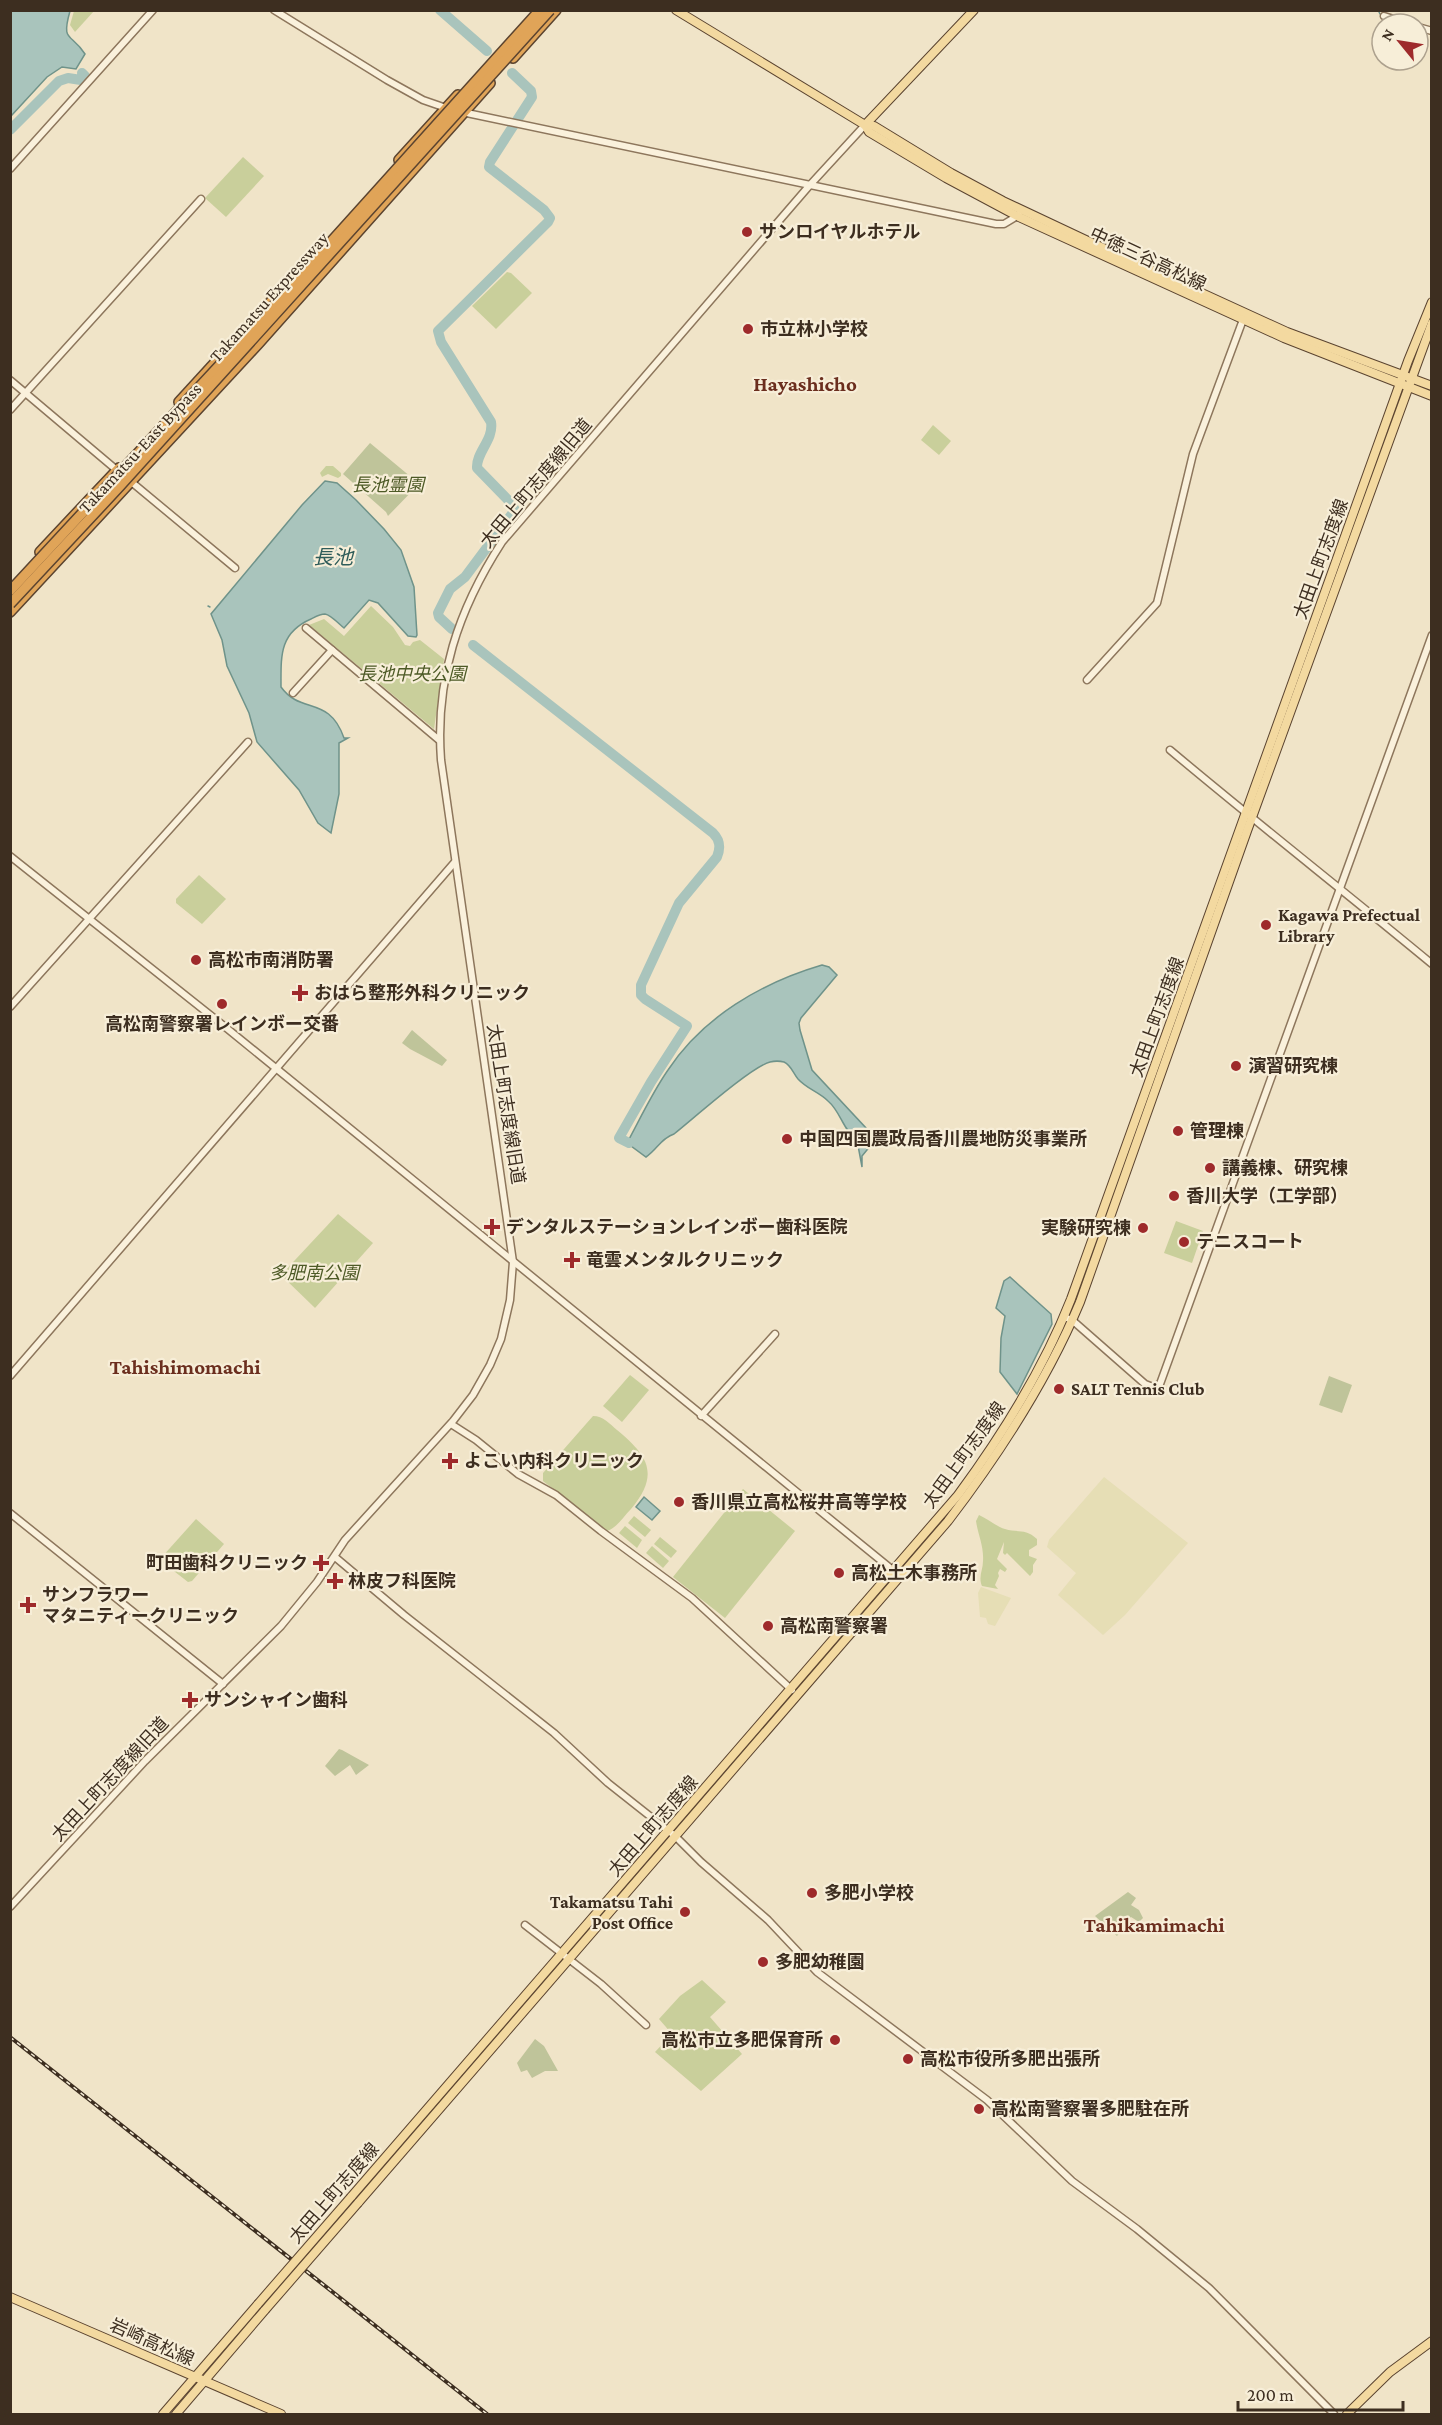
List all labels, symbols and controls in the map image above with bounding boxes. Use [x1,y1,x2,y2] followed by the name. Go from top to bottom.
[1370,12,1430,72] north arrow
[1377,26,1398,44] text: N
[759,222,920,242] place label: サンロイヤルホテル
[1087,223,1209,295] street label: 中徳三谷高松線
[740,225,754,239] marker: サンロイヤルホテル
[205,227,333,366] street label: Takamatsu Expressway
[760,319,868,339] place label: 市立林小学校
[741,322,755,336] marker: 市立林小学校
[753,372,857,396] district label: Hayashicho
[74,379,206,517] street label: Takamatsu-East Bypass
[476,415,596,551] street label: 太田上町志度線旧道
[352,475,427,495] park label: 長池霊園
[1290,496,1352,622] street label: 太田上町志度線
[313,546,355,568] water label: 長池
[358,664,469,684] park label: 長池中央公園
[1278,905,1420,946] place label: Kagawa Prefectual Library
[1259,918,1273,932] marker: Kagawa Prefectual Library
[208,950,334,970] place label: 高松市南消防署
[189,953,203,967] marker: 高松市南消防署
[1126,954,1188,1080] street label: 太田上町志度線
[314,983,530,1003] place label: おはら整形外科クリニック
[291,984,309,1002] marker: おはら整形外科クリニック
[215,997,229,1011] marker: 高松南警察署レインボー交番
[105,1014,339,1034] place label: 高松南警察署レインボー交番
[483,1022,529,1186] street label: 太田上町志度線旧道
[1248,1056,1338,1076] place label: 演習研究棟
[1229,1059,1243,1073] marker: 演習研究棟
[1190,1121,1244,1141] place label: 管理棟
[1171,1124,1185,1138] marker: 管理棟
[799,1128,1087,1149] place label: 中国四国農政局香川農地防災事業所
[780,1132,794,1146] marker: 中国四国農政局香川農地防災事業所
[1222,1158,1348,1178] place label: 講義棟、研究棟
[1203,1161,1217,1175] marker: 講義棟、研究棟
[1186,1186,1348,1206] place label: 香川大学（工学部）
[1167,1189,1181,1203] marker: 香川大学（工学部）
[506,1217,848,1237] place label: デンタルステーションレインボー歯科医院
[483,1218,501,1236] marker: デンタルステーションレインボー歯科医院
[1041,1218,1131,1238] place label: 実験研究棟
[1136,1221,1150,1235] marker: 実験研究棟
[1196,1232,1304,1252] place label: テニスコート
[1177,1235,1191,1249] marker: テニスコート
[586,1250,784,1270] place label: 竜雲メンタルクリニック
[563,1251,581,1269] marker: 竜雲メンタルクリニック
[269,1263,362,1283] park label: 多肥南公園
[109,1355,261,1379] district label: Tahishimomachi
[1071,1379,1205,1399] place label: SALT Tennis Club
[1052,1382,1066,1396] marker: SALT Tennis Club
[919,1398,1009,1512] street label: 太田上町志度線
[464,1451,644,1471] place label: よこい内科クリニック
[441,1452,459,1470] marker: よこい内科クリニック
[691,1492,907,1512] place label: 香川県立高松桜井高等学校
[672,1495,686,1509] marker: 香川県立高松桜井高等学校
[146,1553,308,1573] place label: 町田歯科クリニック
[312,1554,330,1572] marker: 町田歯科クリニック
[851,1563,977,1583] place label: 高松土木事務所
[832,1566,846,1580] marker: 高松土木事務所
[348,1571,456,1591] place label: 林皮フ科医院
[326,1572,344,1590] marker: 林皮フ科医院
[42,1585,239,1626] place label: サンフラワー マタニティークリニック
[19,1596,37,1614] marker: サンフラワー マタニティークリニック
[780,1616,888,1636] place label: 高松南警察署
[761,1619,775,1633] marker: 高松南警察署
[204,1690,348,1710] place label: サンシャイン歯科
[181,1691,199,1709] marker: サンシャイン歯科
[47,1713,173,1845] street label: 太田上町志度線旧道
[604,1772,702,1880] street label: 太田上町志度線
[824,1883,914,1903] place label: 多肥小学校
[805,1886,819,1900] marker: 多肥小学校
[550,1892,674,1933] place label: Takamatsu Tahi Post Office
[678,1905,692,1919] marker: Takamatsu Tahi Post Office
[1083,1913,1225,1937] district label: Tahikamimachi
[775,1952,865,1972] place label: 多肥幼稚園
[756,1955,770,1969] marker: 多肥幼稚園
[661,2030,823,2050] place label: 高松市立多肥保育所
[828,2033,842,2047] marker: 高松市立多肥保育所
[920,2049,1100,2069] place label: 高松市役所多肥出張所
[901,2052,915,2066] marker: 高松市役所多肥出張所
[991,2099,1189,2119] place label: 高松南警察署多肥駐在所
[972,2102,986,2116] marker: 高松南警察署多肥駐在所
[285,2139,383,2247] street label: 太田上町志度線
[107,2315,197,2369] street label: 岩崎高松線
[1238,2374,1403,2412] scale bar
[1247,2385,1294,2405] text: 200 m

